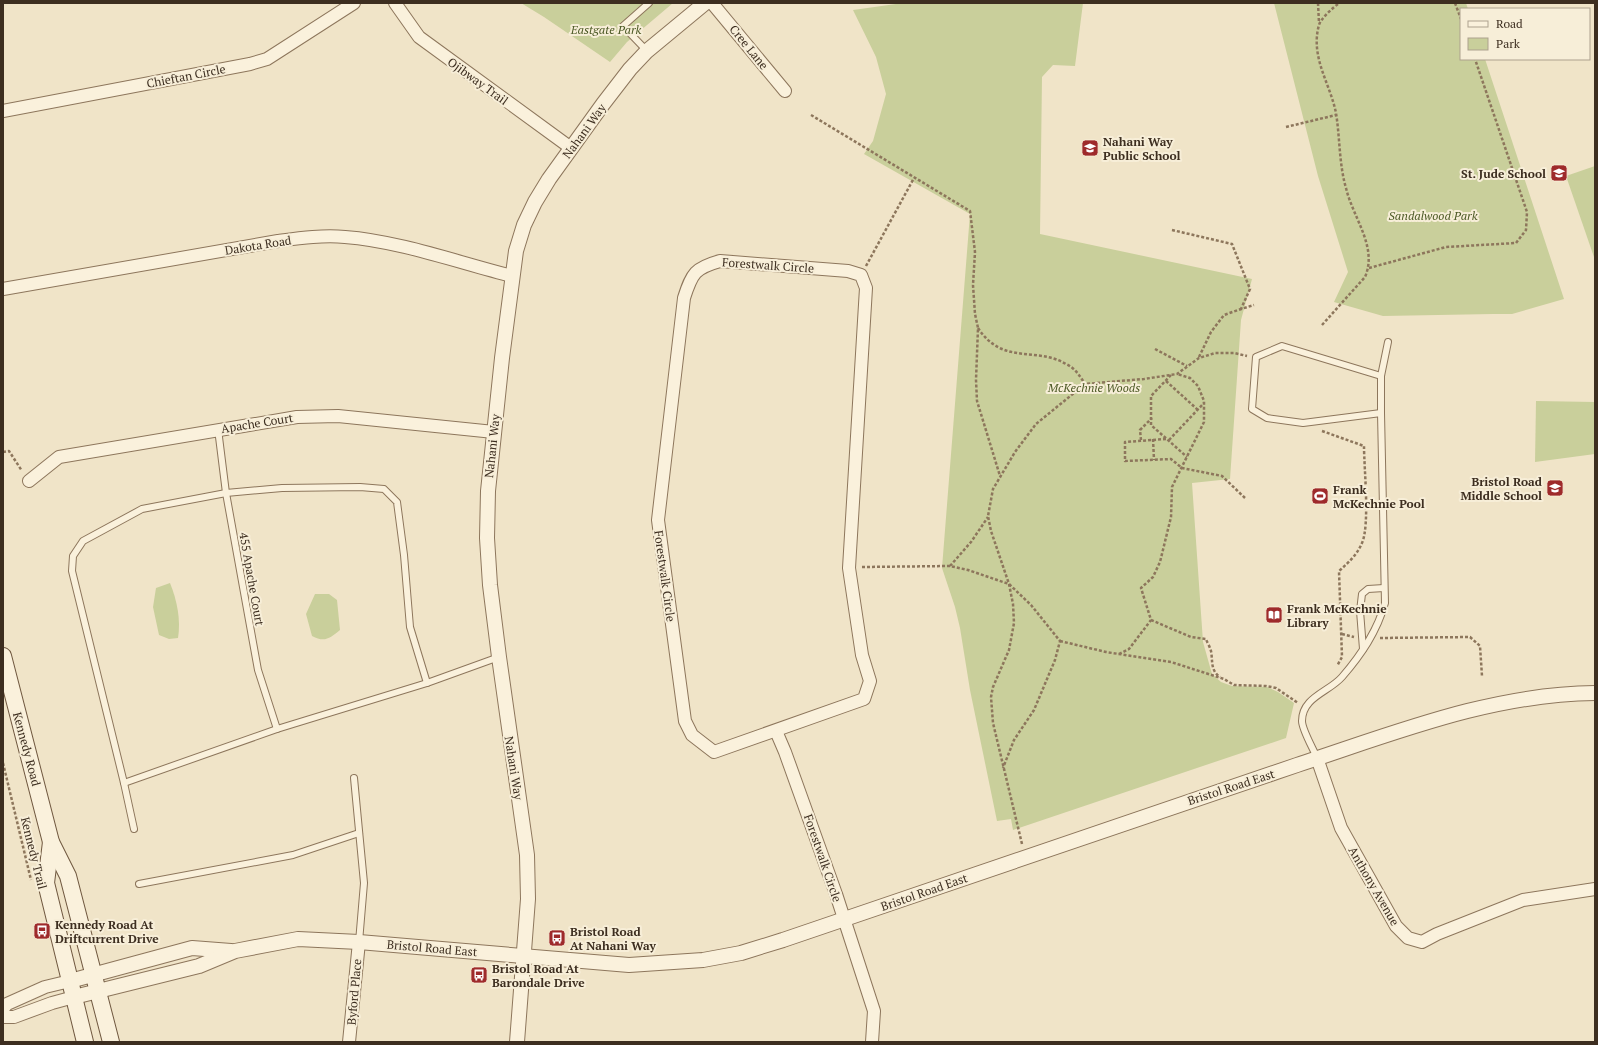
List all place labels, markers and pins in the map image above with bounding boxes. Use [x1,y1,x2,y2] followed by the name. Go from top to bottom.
[1103,134,1181,163] place label: Nahani Way Public School
[1080,138,1100,158] school or university icon: Nahani Way Public School
[1549,163,1569,183] school or university icon: St. Jude School
[1461,166,1546,181] place label: St. Jude School
[1460,474,1543,503] place label: Bristol Road Middle School
[1545,478,1565,498] school or university icon: Bristol Road Middle School
[1333,482,1425,511] place label: Frank McKechnie Pool
[1310,486,1330,506] sports icon: Frank McKechnie Pool
[1287,601,1387,630] place label: Frank McKechnie Library
[1264,605,1284,625] library icon: Frank McKechnie Library
[55,917,159,946] place label: Kennedy Road At Driftcurrent Drive
[32,921,52,941] bus stop icon: Kennedy Road At Driftcurrent Drive
[570,924,657,953] place label: Bristol Road At Nahani Way
[547,928,567,948] bus stop icon: Bristol Road At Nahani Way
[492,961,585,990] place label: Bristol Road At Barondale Drive
[469,965,489,985] bus stop icon: Bristol Road At Barondale Drive

